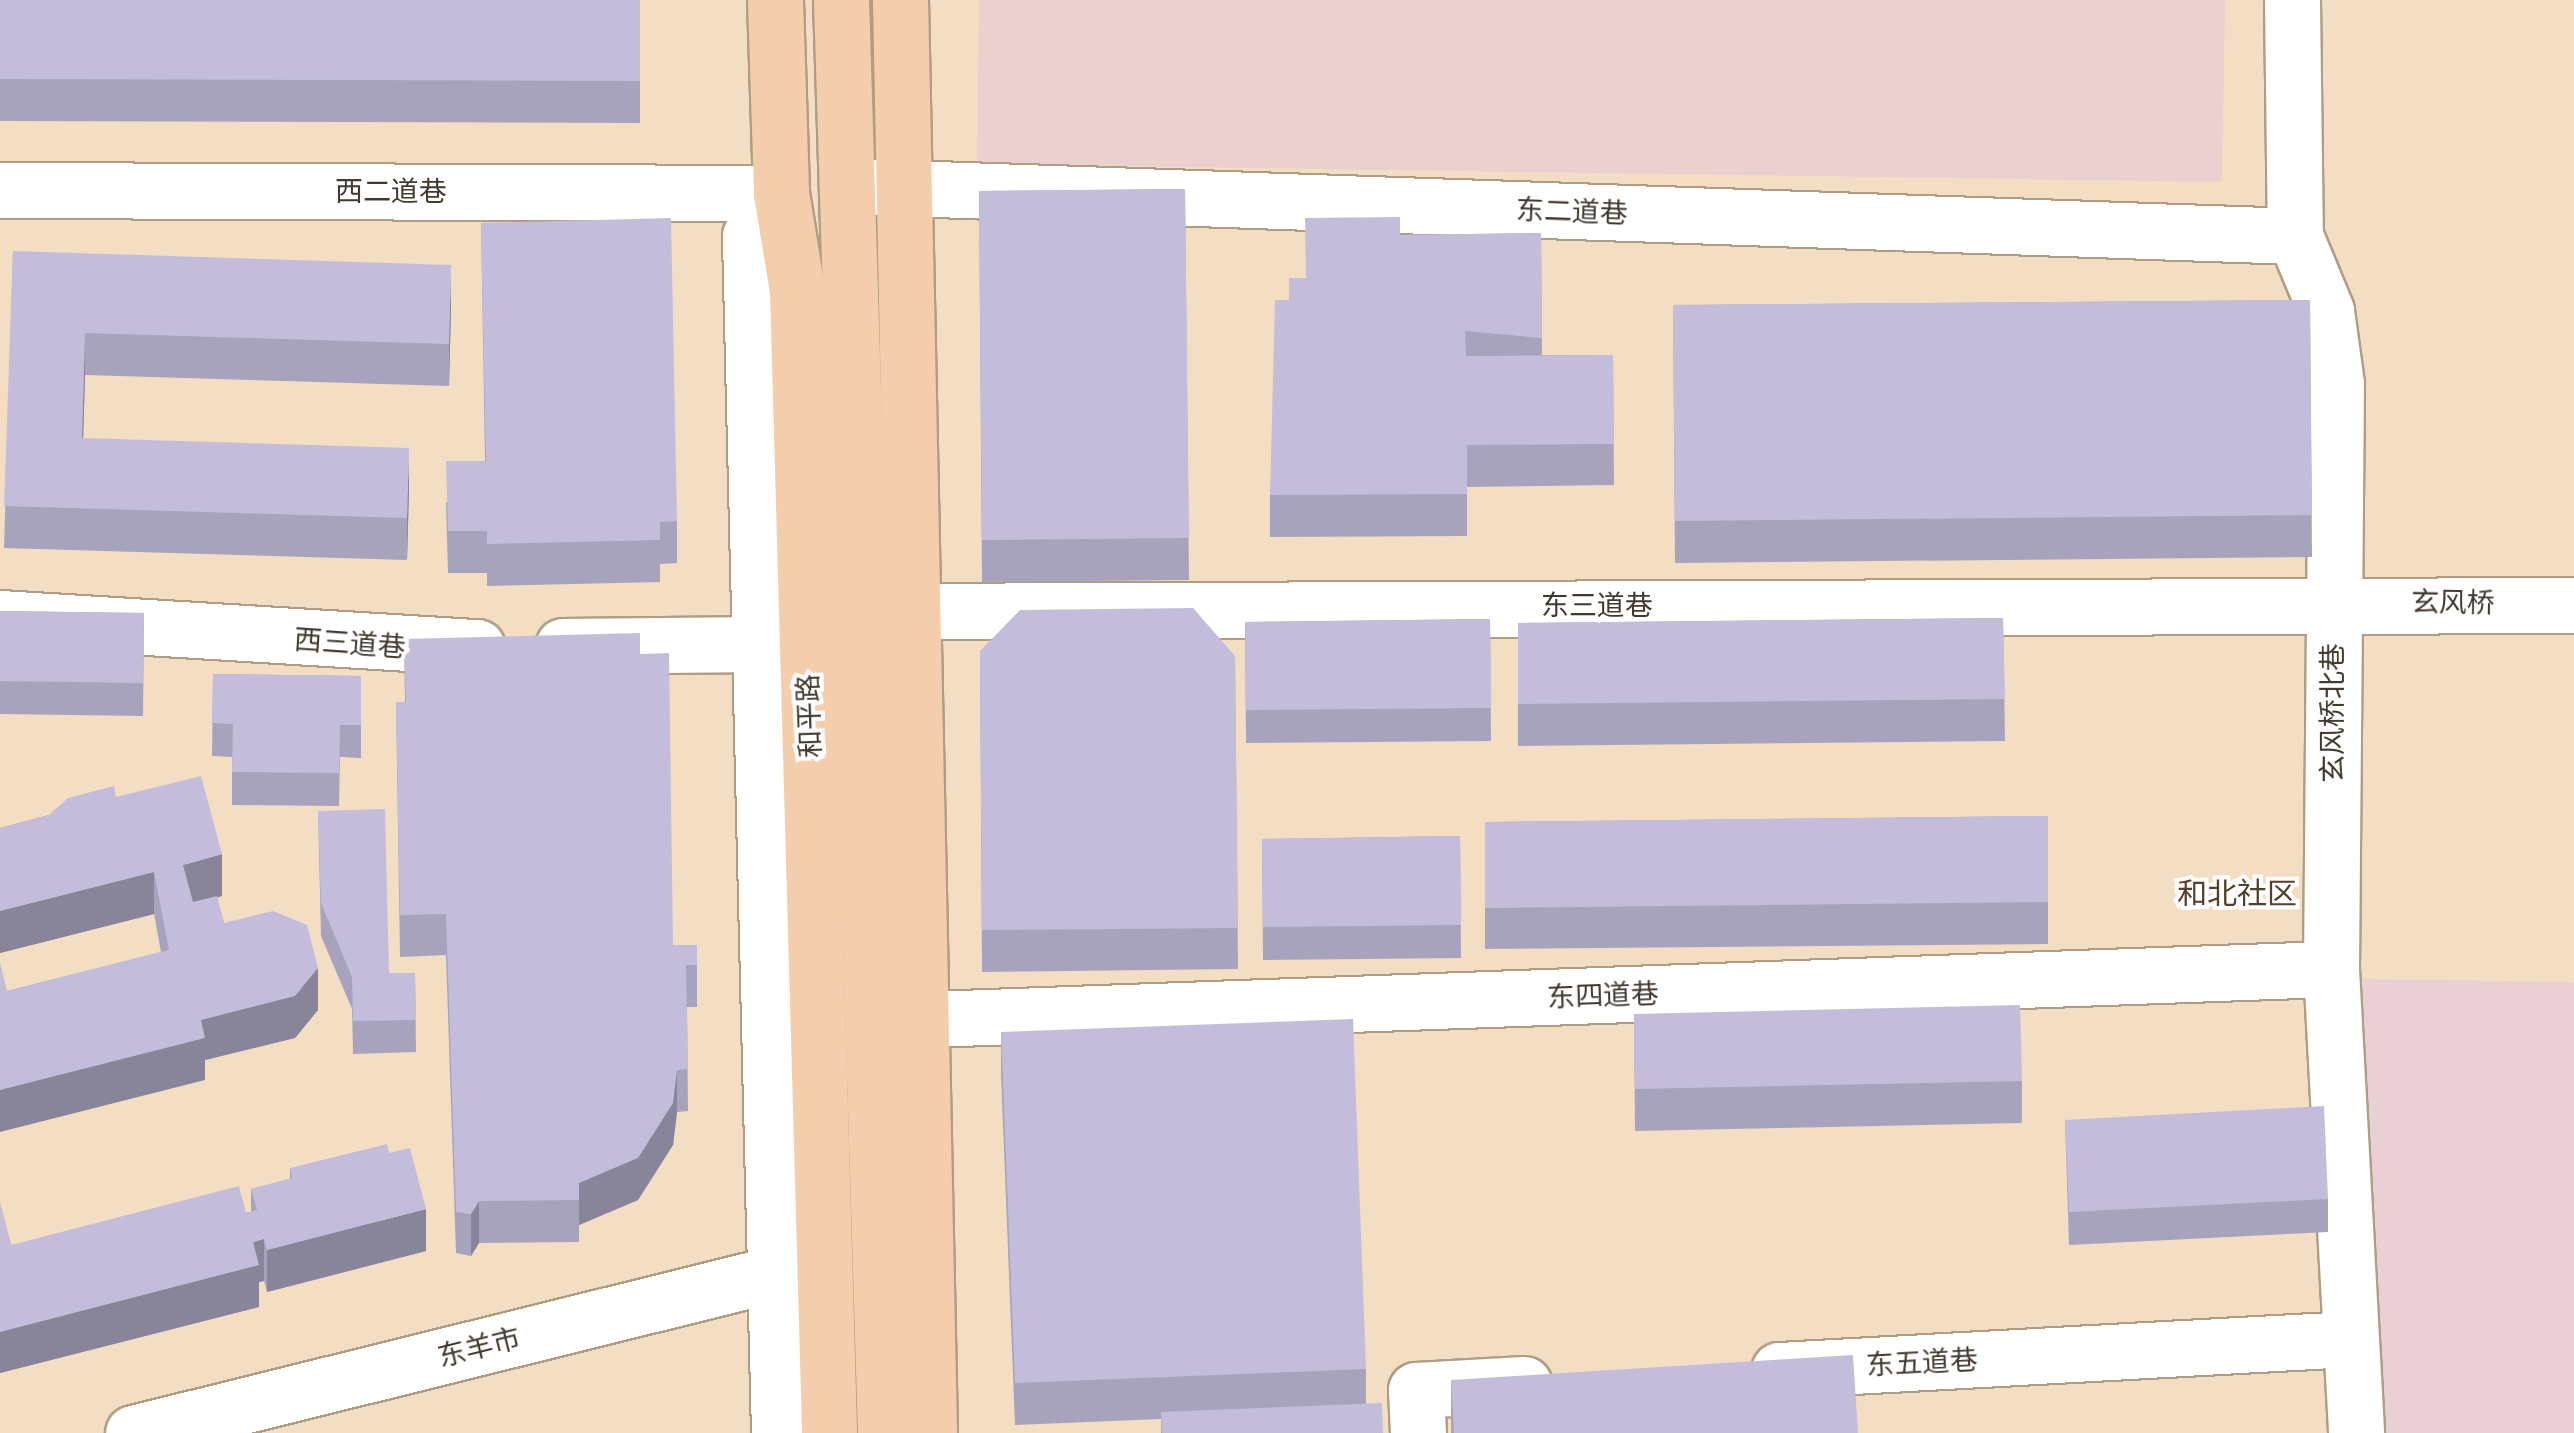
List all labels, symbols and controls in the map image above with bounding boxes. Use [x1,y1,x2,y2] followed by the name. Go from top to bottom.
[335,174,447,208] street label: 西二道巷
[1515,192,1629,230] street label: 东二道巷
[2411,584,2495,620] street label: 玄风桥
[1541,588,1653,622] street label: 东三道巷
[293,622,407,664] street label: 西三道巷
[2315,643,2349,783] street label: 玄风桥北巷
[791,673,827,759] street label: 和平路
[2177,875,2297,911] district label: 和北社区
[1546,976,1660,1014] street label: 东四道巷
[434,1321,524,1373] street label: 东羊市
[1865,1342,1979,1382] street label: 东五道巷

